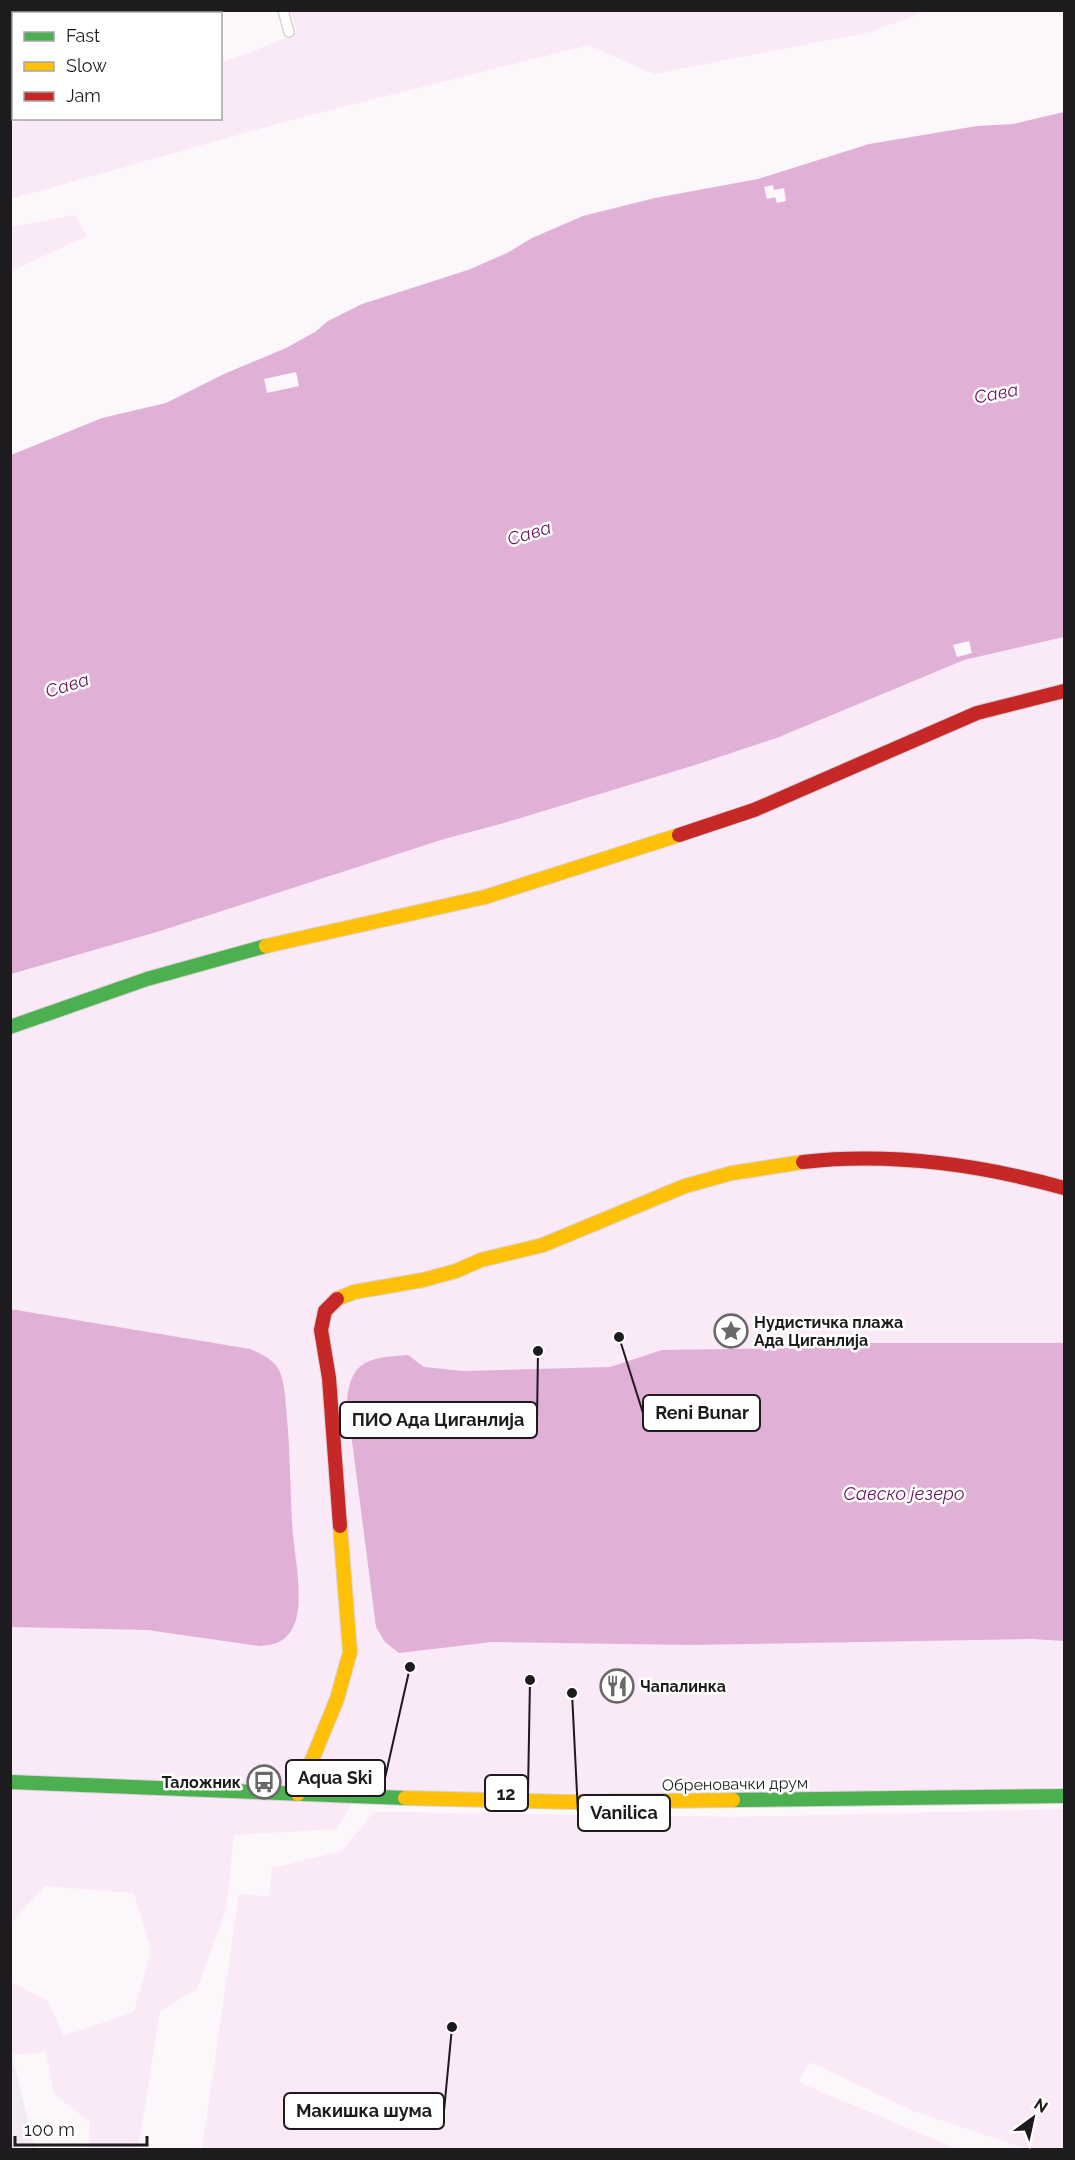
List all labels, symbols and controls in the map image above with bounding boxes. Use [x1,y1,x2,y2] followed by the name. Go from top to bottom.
[12,12,222,120] legend
[66,25,100,46] text: Fast
[66,55,107,76] text: Slow
[66,85,101,106] text: Jam
[972,378,1020,408] water label: Сава
[505,516,554,550] water label: Сава
[43,668,92,702] water label: Сава
[713,1313,749,1349] place icon: Нудистичка плажа Ада Циганлија
[754,1313,903,1350] place label: Нудистичка плажа Ада Циганлија
[643,1395,760,1431] callout: Reni Bunar
[340,1402,537,1438] callout: ПИО Ада Циганлија
[655,1402,749,1423] text: Reni Bunar
[352,1409,524,1430] text: ПИО Ада Циганлија
[843,1483,965,1504] water label: Савско језеро
[599,1668,635,1704] restaurant icon: Чапалинка
[640,1677,726,1696] place label: Чапалинка
[286,1760,385,1796] callout: Aqua Ski
[246,1764,282,1800] bus stop icon: Таложник
[298,1767,372,1788] text: Aqua Ski
[162,1773,241,1792] place label: Таложник
[662,1773,808,1795] street label: Обреновачки друм
[485,1775,528,1811] callout: 12
[496,1783,516,1804] text: 12
[578,1795,670,1831] callout: Vanilica
[590,1802,658,1823] text: Vanilica
[1003,2088,1063,2148] north arrow
[284,2093,444,2129] callout: Макишка шума
[1031,2095,1051,2117] text: N
[296,2100,432,2121] text: Макишка шума
[15,2109,147,2147] scale bar
[24,2119,75,2140] text: 100 m

